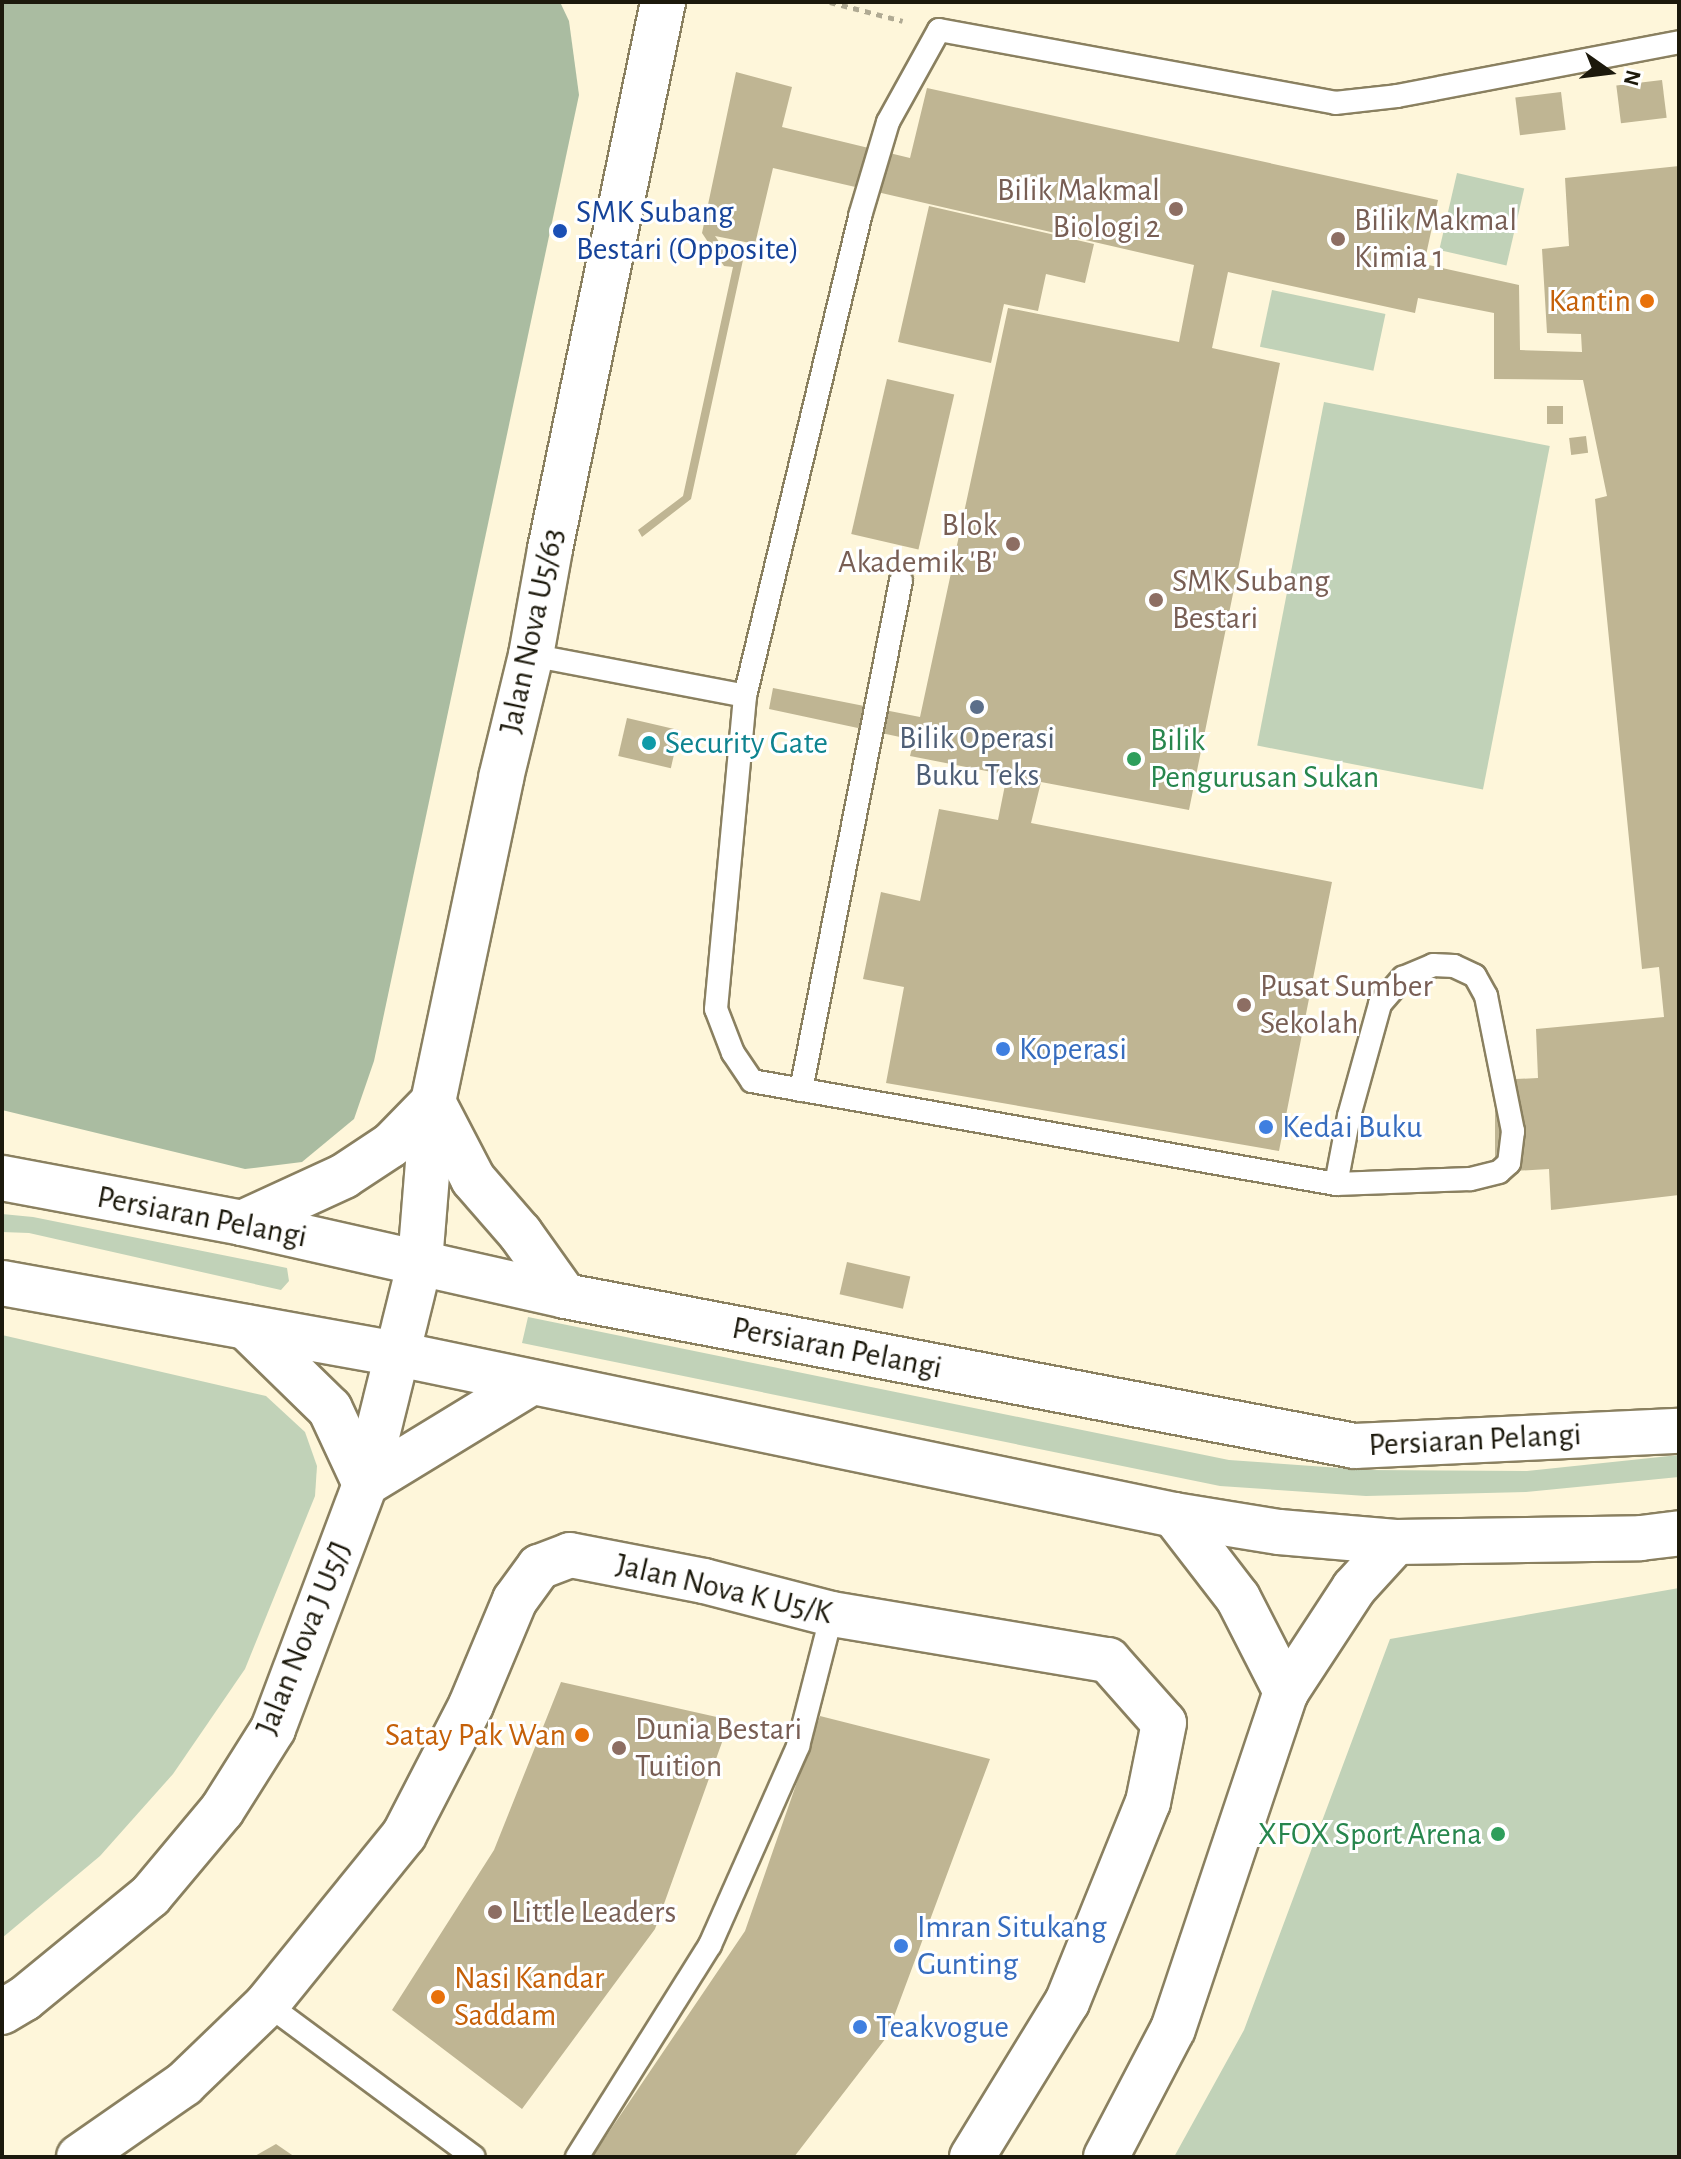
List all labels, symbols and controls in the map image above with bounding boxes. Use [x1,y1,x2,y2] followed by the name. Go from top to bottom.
[1569,32,1649,112] north arrow
[1620,68,1645,88] text: N
[997,172,1160,247] place label: Bilik Makmal Biologi 2
[576,194,799,269] place label: SMK Subang Bestari (Opposite)
[1167,200,1185,218] marker: Bilik Makmal Biologi 2
[1354,202,1517,277] place label: Bilik Makmal Kimia 1
[551,222,569,240] marker: SMK Subang Bestari (Opposite)
[1329,230,1347,248] marker: Bilik Makmal Kimia 1
[1548,282,1631,320] place label: Kantin
[1638,292,1656,310] marker: Kantin
[838,507,997,582] place label: Blok Akademik 'B'
[492,525,572,737] street label: Jalan Nova U5/63
[1004,535,1022,553] marker: Blok Akademik 'B'
[1172,563,1330,638] place label: SMK Subang Bestari
[1147,591,1165,609] marker: SMK Subang Bestari
[968,698,986,716] marker: Bilik Operasi Buku Teks
[899,720,1055,795] place label: Bilik Operasi Buku Teks
[1150,722,1379,797] place label: Bilik Pengurusan Sukan
[665,724,828,762] place label: Security Gate
[640,734,658,752] marker: Security Gate
[1125,750,1143,768] marker: Bilik Pengurusan Sukan
[1260,968,1433,1043] place label: Pusat Sumber Sekolah
[1235,996,1253,1014] marker: Pusat Sumber Sekolah
[1019,1030,1127,1068] place label: Koperasi
[994,1040,1012,1058] marker: Koperasi
[1282,1108,1422,1146] place label: Kedai Buku
[1257,1118,1275,1136] marker: Kedai Buku
[94,1178,310,1256] street label: Persiaran Pelangi
[729,1309,945,1387] street label: Persiaran Pelangi
[1368,1415,1582,1465] street label: Persiaran Pelangi
[248,1536,360,1740] street label: Jalan Nova J U5/J
[612,1545,836,1633] street label: Jalan Nova K U5/K
[635,1711,802,1786] place label: Dunia Bestari Tuition
[385,1716,566,1754] place label: Satay Pak Wan
[573,1726,591,1744] marker: Satay Pak Wan
[610,1739,628,1757] marker: Dunia Bestari Tuition
[1258,1815,1482,1853] place label: XFOX Sport Arena
[1489,1825,1507,1843] marker: XFOX Sport Arena
[511,1893,676,1931] place label: Little Leaders
[486,1903,504,1921] marker: Little Leaders
[917,1909,1107,1984] place label: Imran Situkang Gunting
[892,1937,910,1955] marker: Imran Situkang Gunting
[454,1960,604,2035] place label: Nasi Kandar Saddam
[429,1988,447,2006] marker: Nasi Kandar Saddam
[876,2008,1009,2046] place label: Teakvogue
[851,2018,869,2036] marker: Teakvogue

